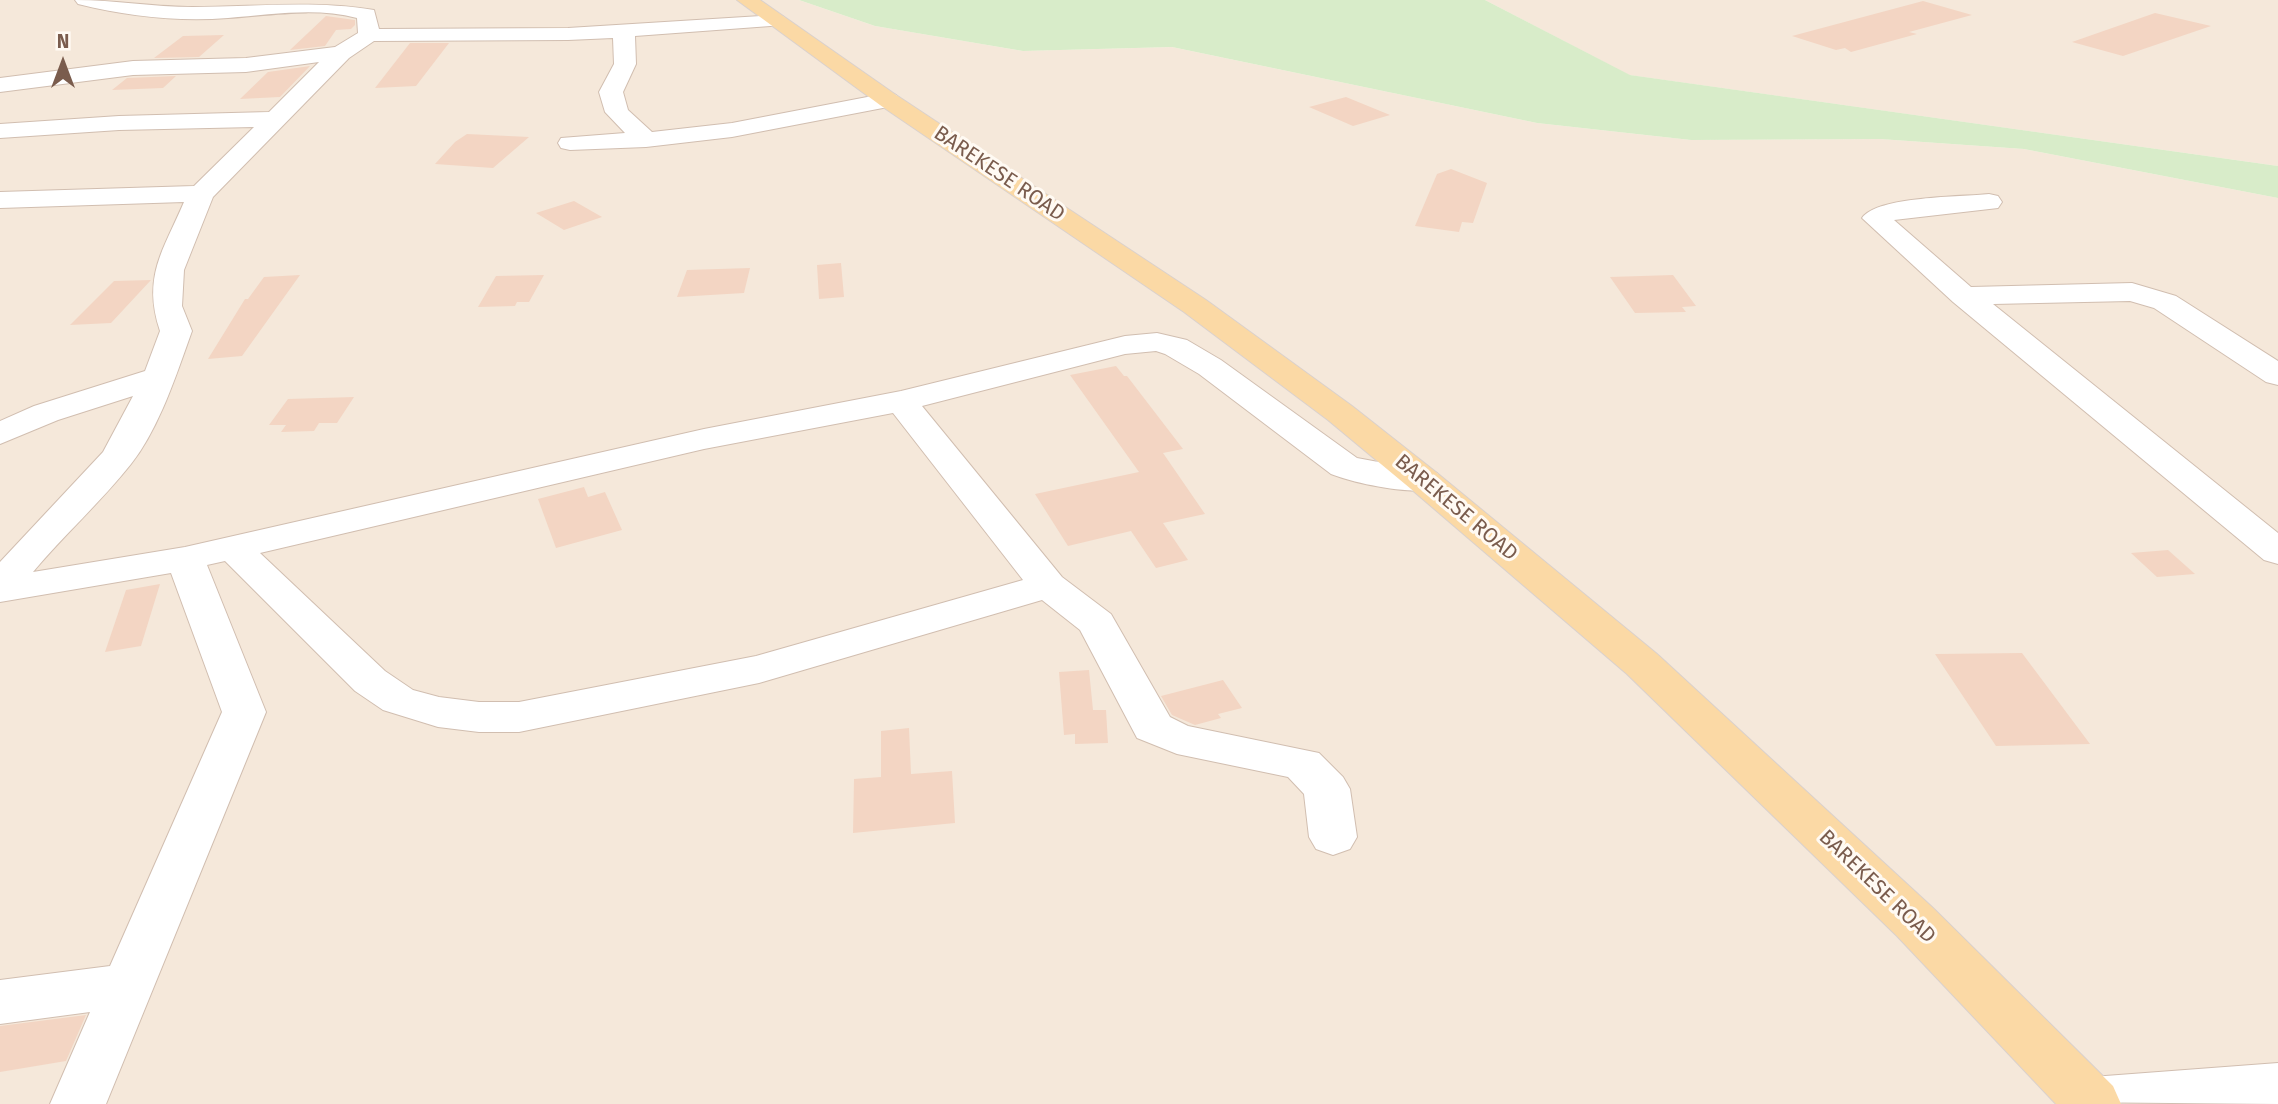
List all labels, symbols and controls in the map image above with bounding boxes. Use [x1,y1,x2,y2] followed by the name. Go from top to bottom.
[28,28,98,98] north arrow
[57,30,69,53] text: N
[929,121,1069,227] street label: BAREKESE ROAD
[1389,449,1523,567] street label: BAREKESE ROAD
[1813,825,1941,949] street label: BAREKESE ROAD

